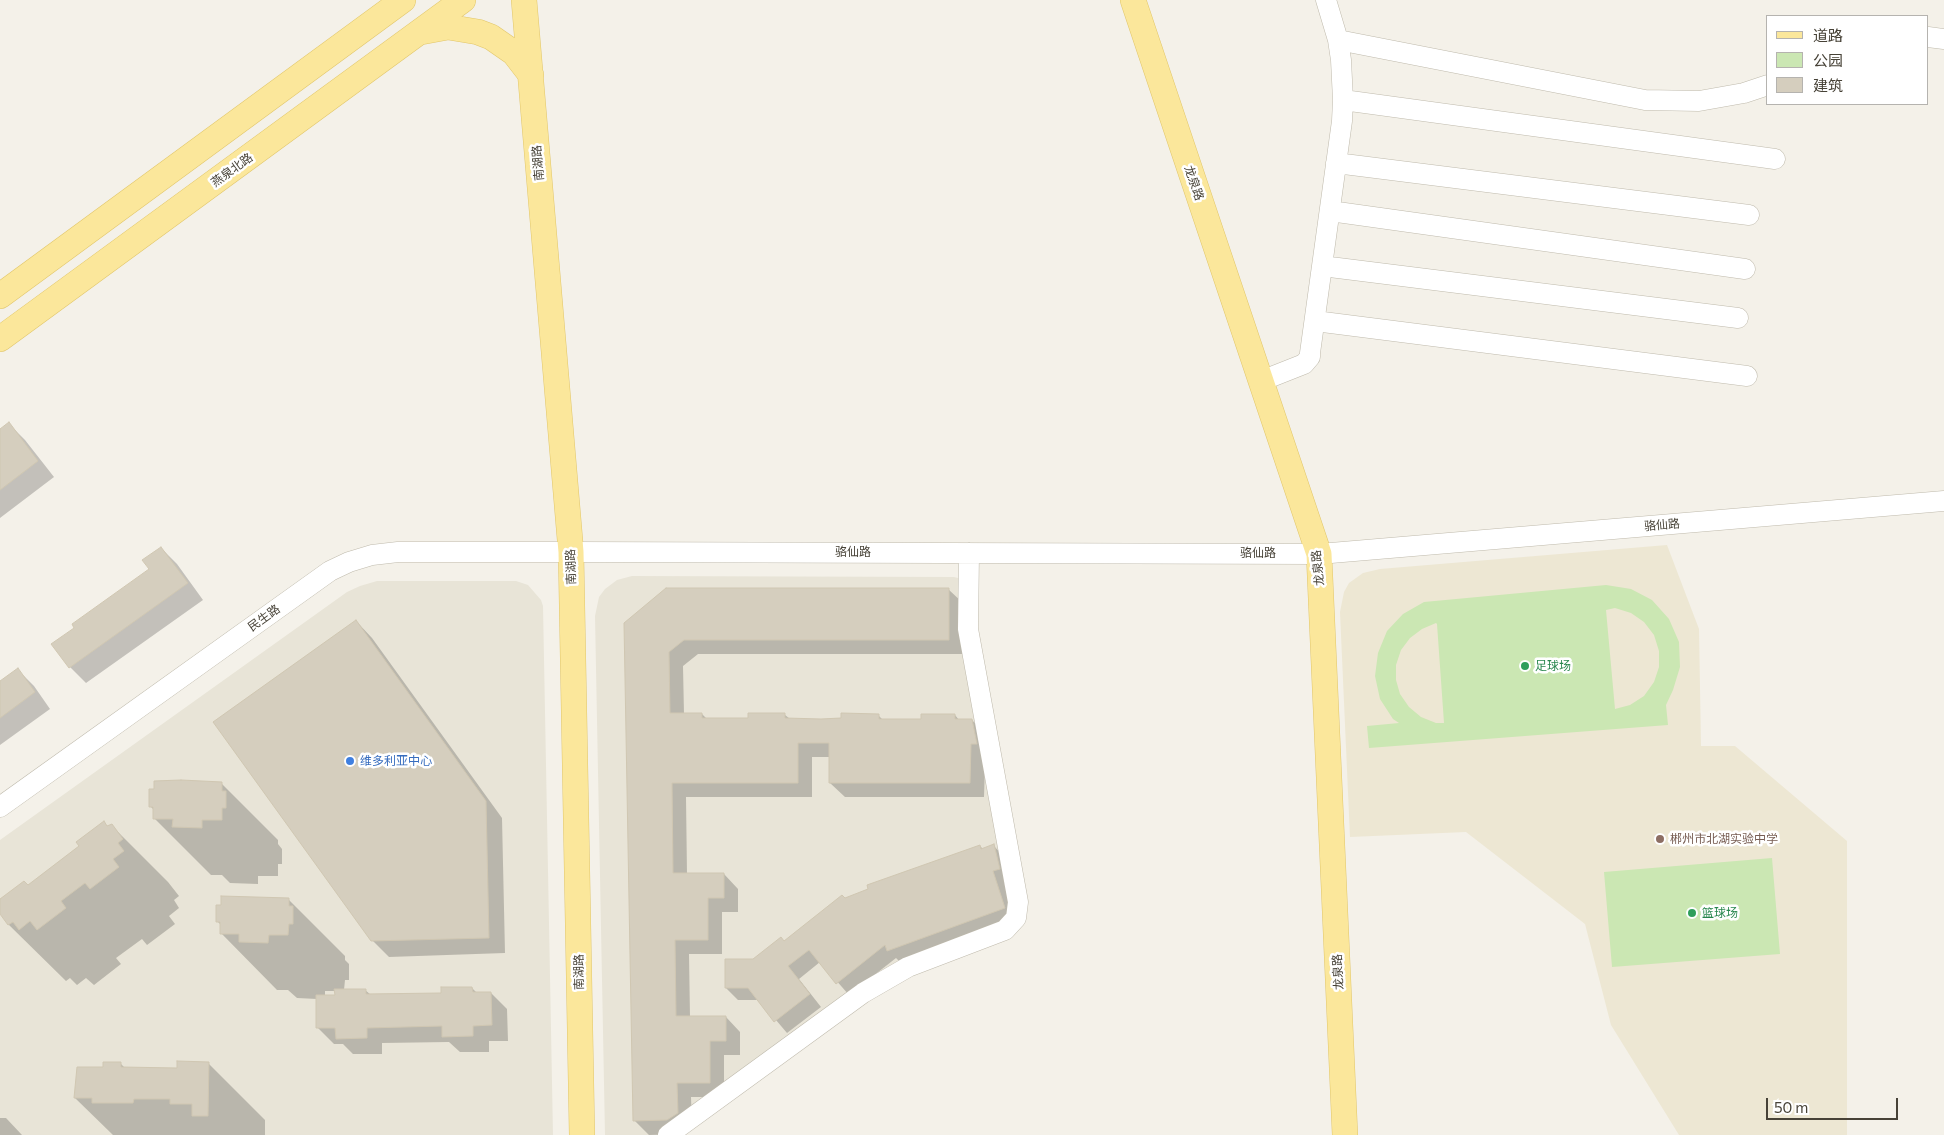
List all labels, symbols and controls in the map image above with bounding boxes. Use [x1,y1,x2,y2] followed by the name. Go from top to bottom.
[1766,15,1929,105] legend
[1813,26,1843,44] text: 道路
[1813,51,1843,69] text: 公园
[1813,76,1843,94] text: 建筑
[529,144,547,182] street label: 南湖路
[208,150,256,190] street label: 燕泉北路
[1181,164,1207,202] street label: 龙泉路
[1643,516,1681,534] street label: 骆仙路
[835,545,871,559] street label: 骆仙路
[1240,546,1276,560] street label: 骆仙路
[563,549,579,585] street label: 南湖路
[1309,549,1327,587] street label: 龙泉路
[245,602,283,634] street label: 民生路
[1535,659,1571,673] place label: 足球场
[1519,660,1531,672] marker: 足球场
[360,754,432,768] place label: 维多利亚中心
[344,755,356,767] marker: 维多利亚中心
[1670,832,1778,846] place label: 郴州市北湖实验中学
[1654,833,1666,845] marker: 郴州市北湖实验中学
[1702,906,1738,920] place label: 篮球场
[1686,907,1698,919] marker: 篮球场
[571,954,587,990] street label: 南湖路
[1330,954,1346,990] street label: 龙泉路
[1769,1088,1902,1120] scale bar
[1774,1098,1808,1116] text: 50 m

